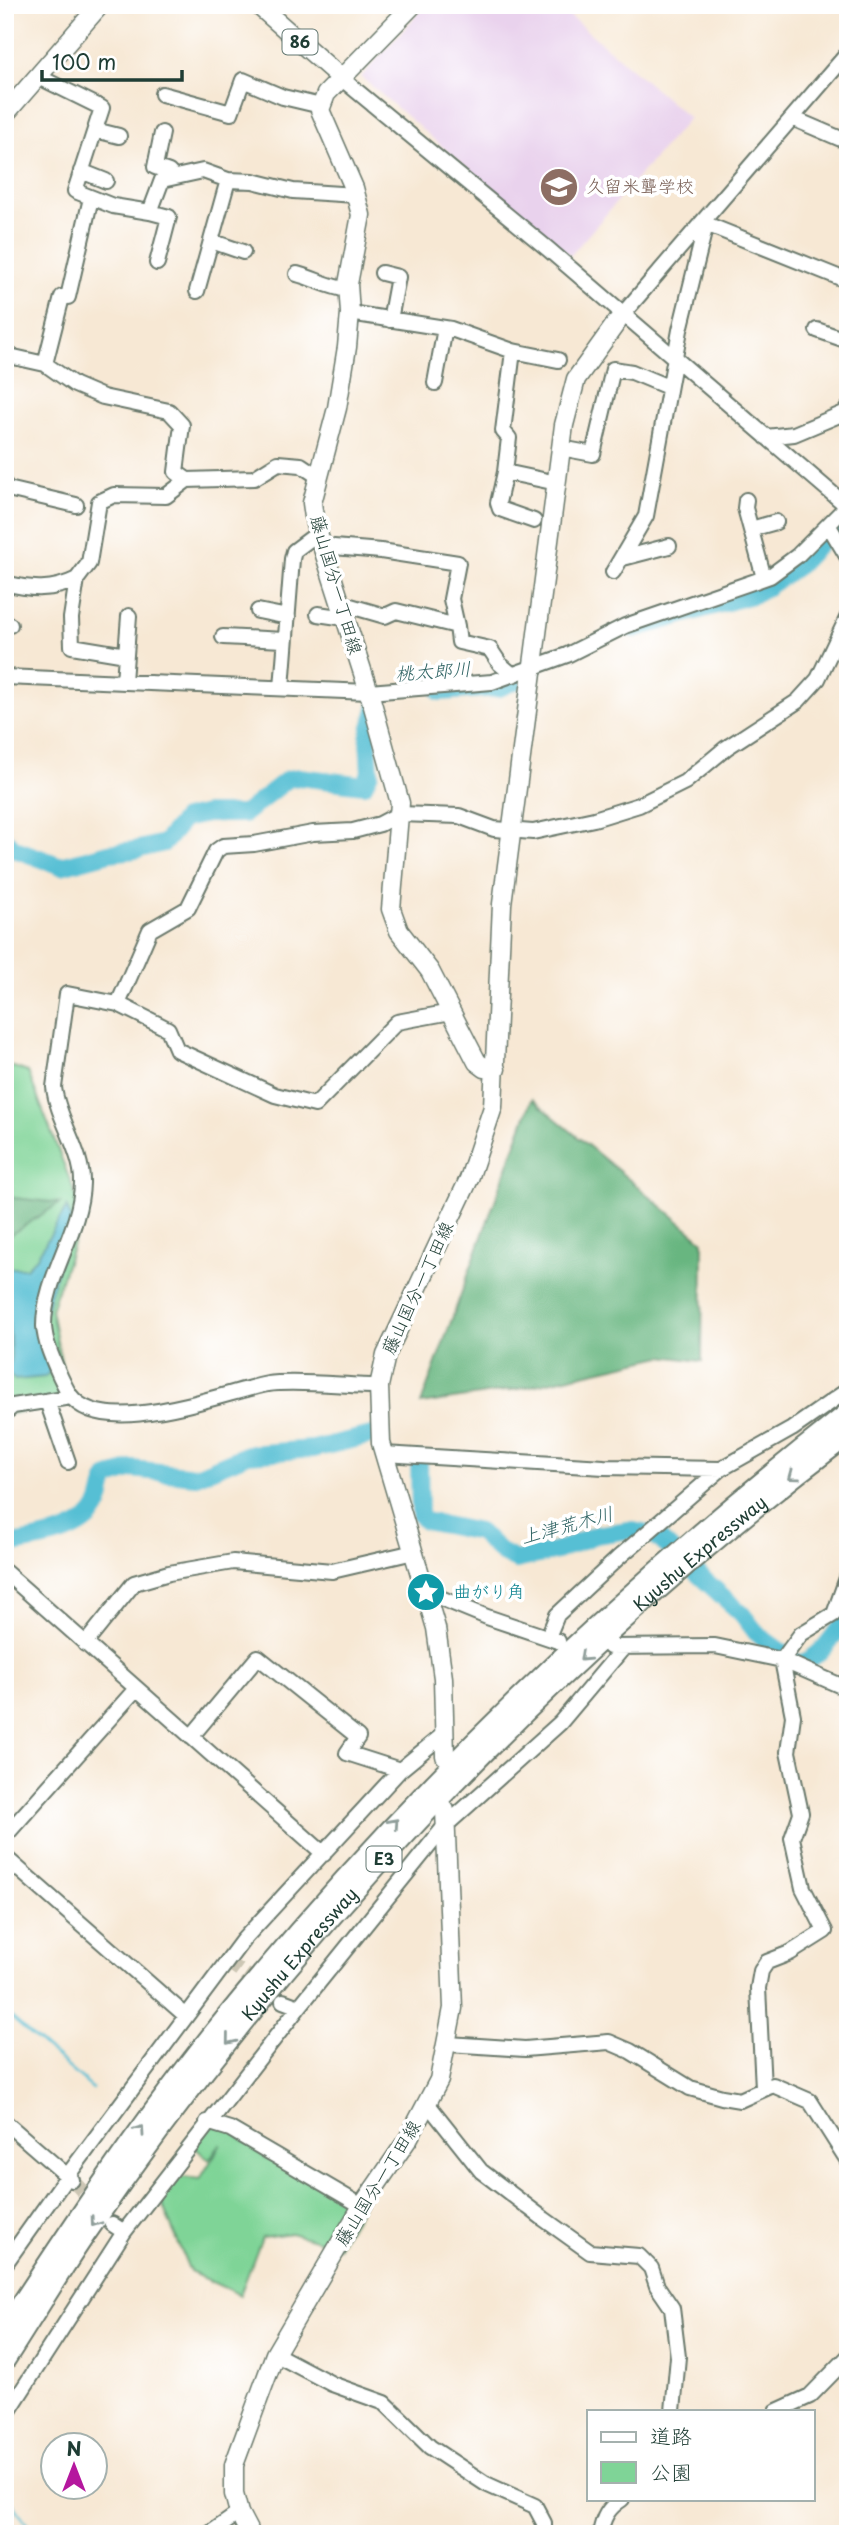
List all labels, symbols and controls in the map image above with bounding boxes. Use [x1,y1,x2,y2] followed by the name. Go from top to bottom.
[282,30,318,54] road number: 86
[42,38,182,82] scale bar
[52,45,116,77] text: 100 m
[538,166,580,208] school or university icon: 久留米聾学校
[586,172,694,199] place label: 久留米聾学校
[305,512,370,658] street label: 藤山国分一丁田線
[394,653,472,687] water label: 桃太郎川
[374,1216,459,1358] street label: 藤山国分一丁田線
[788,1468,801,1481] one-way arrow
[627,1488,772,1617] street label: Kyushu Expressway
[517,1498,616,1550] water label: 上津荒木川
[405,1571,447,1613] place icon: 曲がり角
[453,1577,525,1604] place label: 曲がり角
[579,1649,592,1661] one-way arrow
[386,1818,398,1831] one-way arrow
[366,1846,402,1871] road number: E3
[234,1881,363,2026] street label: Kyushu Expressway
[226,2032,239,2044] one-way arrow
[327,2114,426,2250] street label: 藤山国分一丁田線
[132,2125,144,2138] one-way arrow
[91,2214,103,2227] one-way arrow
[587,2410,814,2500] legend
[650,2419,692,2451] text: 道路
[38,2430,108,2500] north arrow
[66,2434,82,2462] text: N
[650,2455,692,2487] text: 公園

